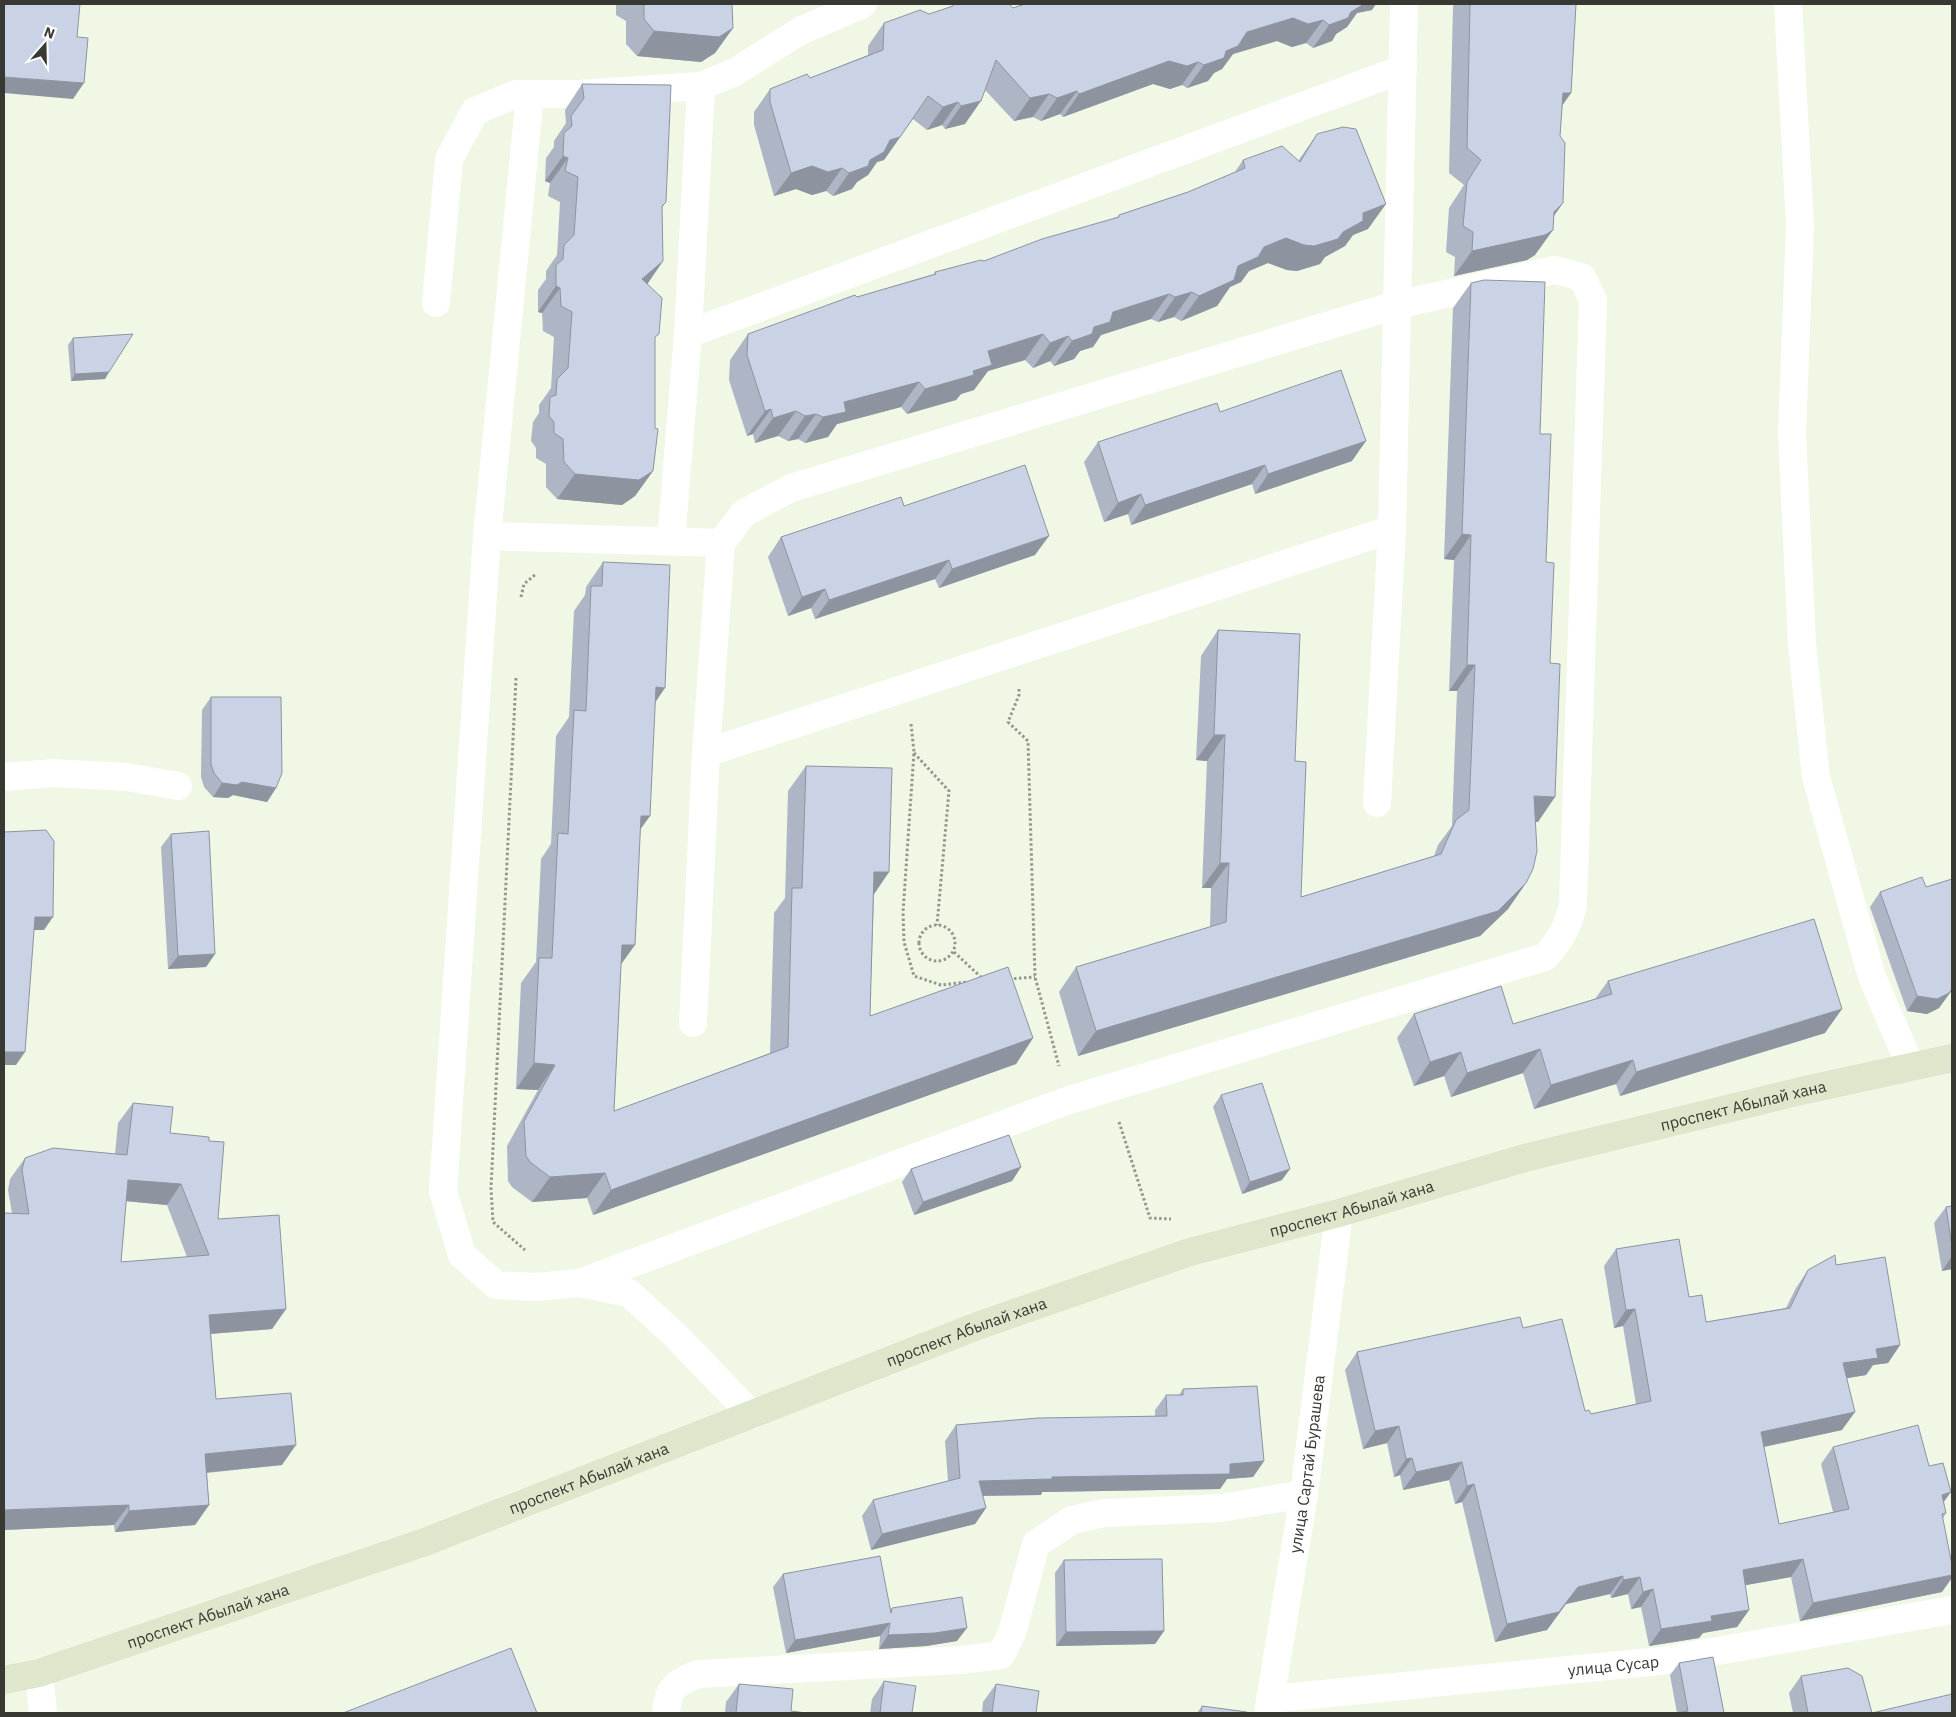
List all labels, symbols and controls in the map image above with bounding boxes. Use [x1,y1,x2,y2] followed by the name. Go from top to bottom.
[20,20,70,70] north arrow
[42,23,57,43] text: N
[1658,1076,1828,1135] street label: проспект Абылай хана
[1267,1175,1437,1241] street label: проспект Абылай хана
[883,1293,1050,1371] street label: проспект Абылай хана
[1284,1373,1329,1555] street label: улица Сартай Бурашева
[506,1438,672,1518] street label: проспект Абылай хана
[124,1579,292,1652] street label: проспект Абылай хана
[1567,1651,1660,1680] street label: улица Сусар

